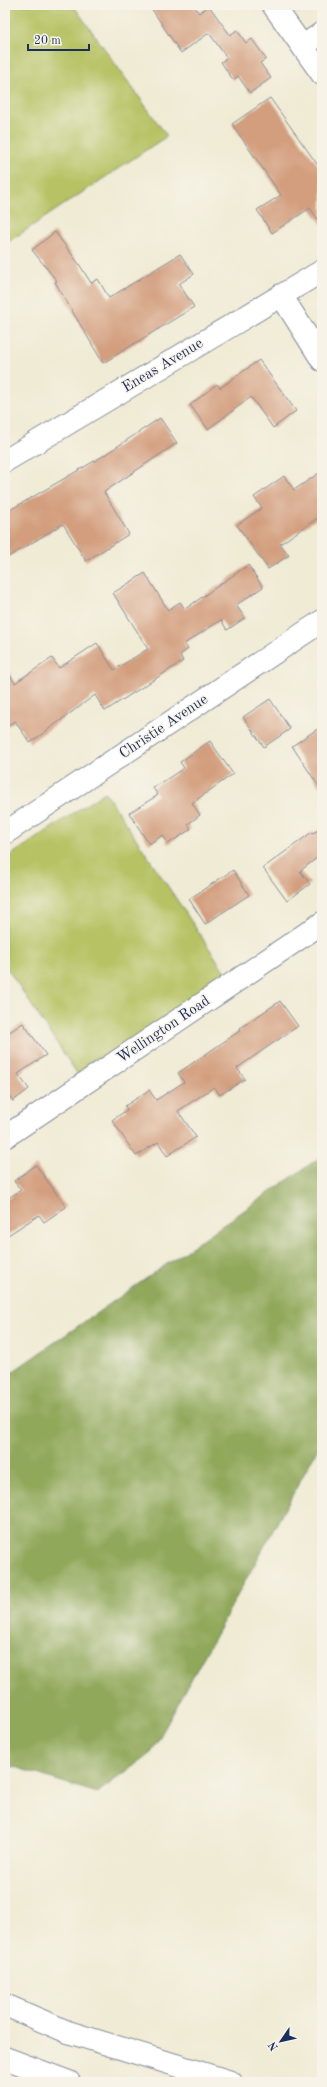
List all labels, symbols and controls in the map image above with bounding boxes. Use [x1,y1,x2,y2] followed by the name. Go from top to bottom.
[28,26,89,52] scale bar
[34,35,61,47] text: 20 m
[120,336,206,396] street label: Eneas Avenue
[117,692,211,762] street label: Christie Avenue
[115,993,213,1066] street label: Wellington Road
[261,2021,301,2061] north arrow
[267,2039,281,2052] text: N

